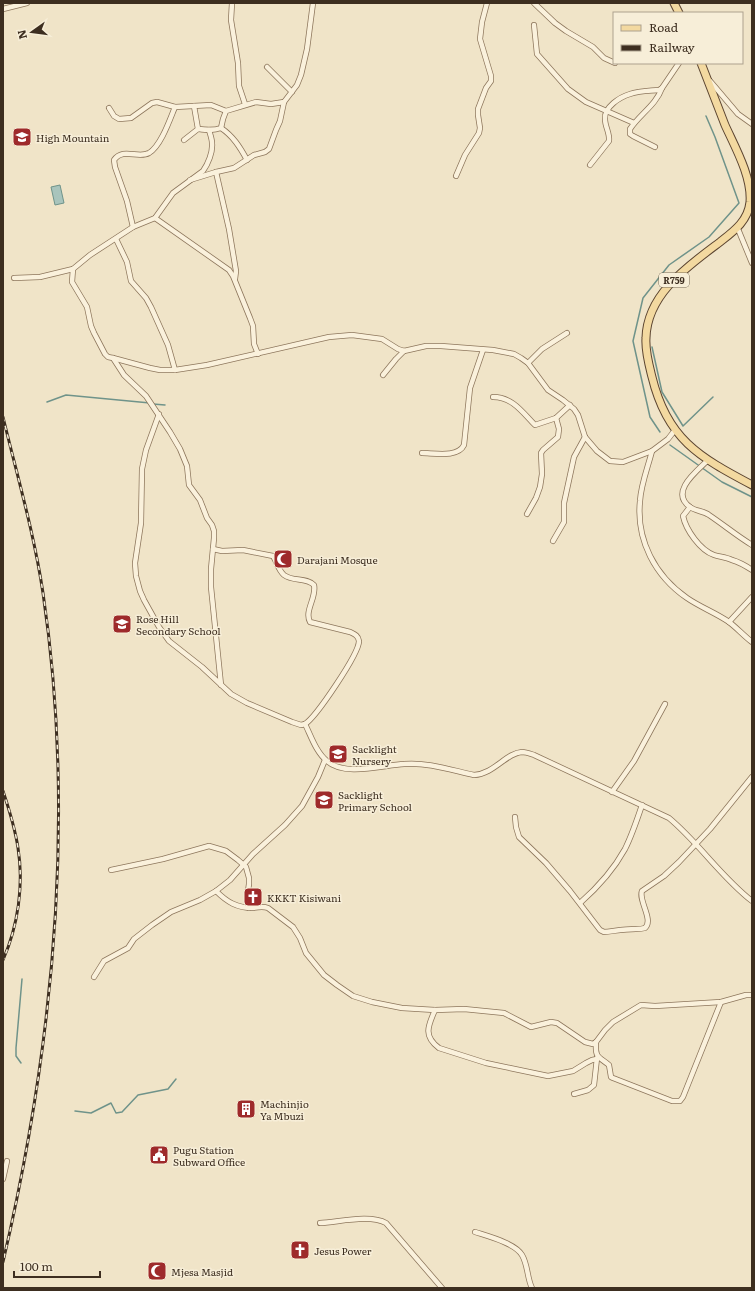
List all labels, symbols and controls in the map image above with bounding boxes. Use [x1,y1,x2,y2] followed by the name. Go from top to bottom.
[12,12,52,52] north arrow
[613,12,743,64] legend
[649,18,679,36] text: Road
[12,28,30,41] text: N
[649,38,695,56] text: Railway
[11,126,33,148] school or university icon: High Mountain
[36,130,110,145] place label: High Mountain
[659,273,689,287] road number: R759
[272,548,294,570] mosque icon: Darajani Mosque
[297,552,378,567] place label: Darajani Mosque
[136,611,221,638] place label: Rose Hill Secondary School
[111,613,133,635] school or university icon: Rose Hill Secondary School
[352,741,397,768] place label: Sacklight Nursery
[327,743,349,765] school or university icon: Sacklight Nursery
[338,787,413,814] place label: Sacklight Primary School
[313,789,335,811] school or university icon: Sacklight Primary School
[242,886,264,908] church icon: KKKT Kisiwani
[267,890,342,905] place label: KKKT Kisiwani
[260,1096,309,1123] place label: Machinjio Ya Mbuzi
[235,1098,257,1120] building icon: Machinjio Ya Mbuzi
[173,1142,245,1169] place label: Pugu Station Subward Office
[148,1144,170,1166] public building icon: Pugu Station Subward Office
[289,1239,311,1261] church icon: Jesus Power
[314,1243,372,1258] place label: Jesus Power
[14,1253,100,1279] scale bar
[20,1257,53,1275] text: 100 m
[146,1260,168,1282] mosque icon: Mjesa Masjid
[171,1264,233,1279] place label: Mjesa Masjid

